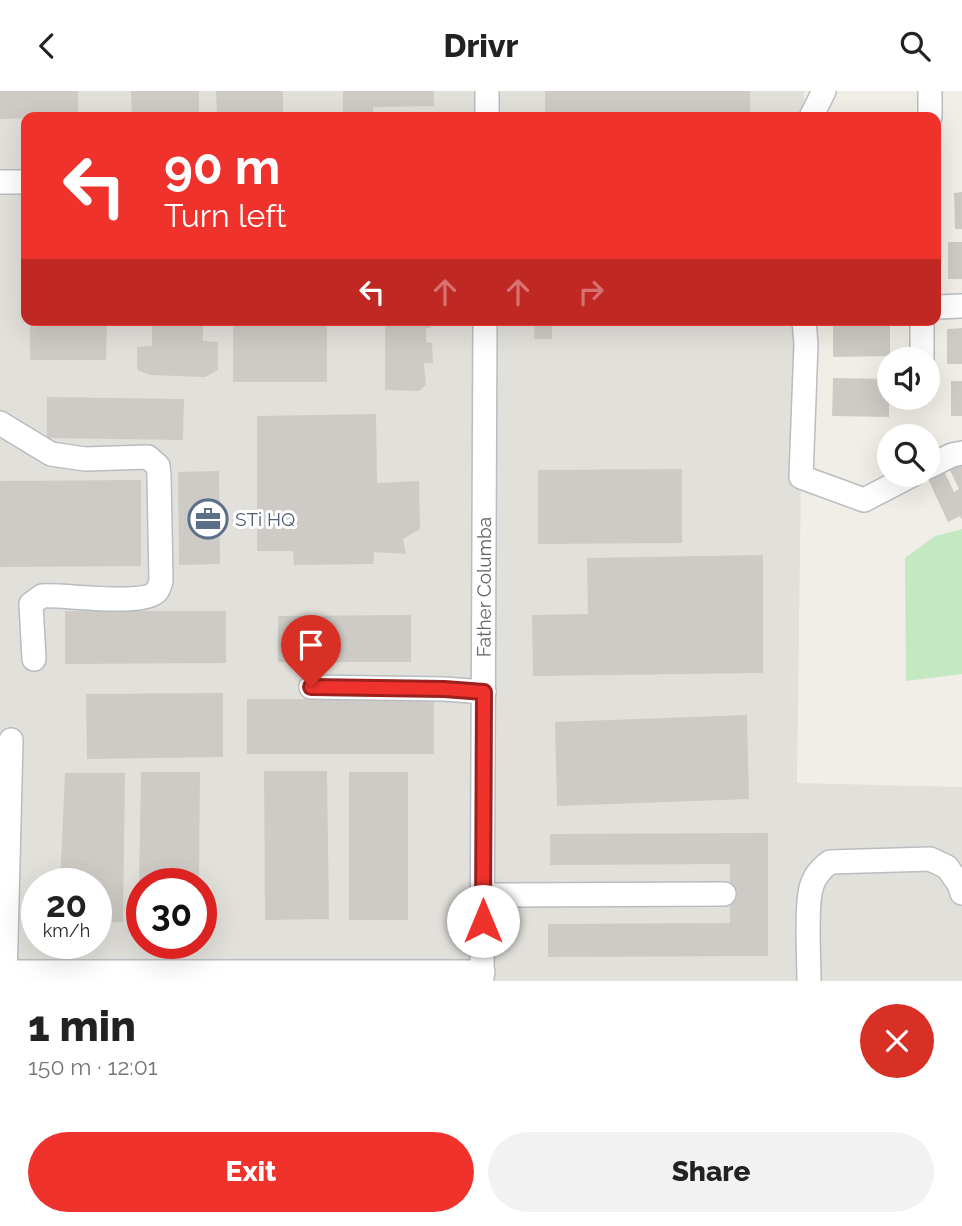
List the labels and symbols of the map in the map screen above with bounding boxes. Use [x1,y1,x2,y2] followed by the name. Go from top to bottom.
[187,498,229,540] office icon: STi HQ
[235,508,295,530] place label: STi HQ
[472,517,495,657] street label: Father Columba
[281,615,341,687] pin
[126,868,217,959] speed limit sign: 30
[446,884,520,958] position arrow

